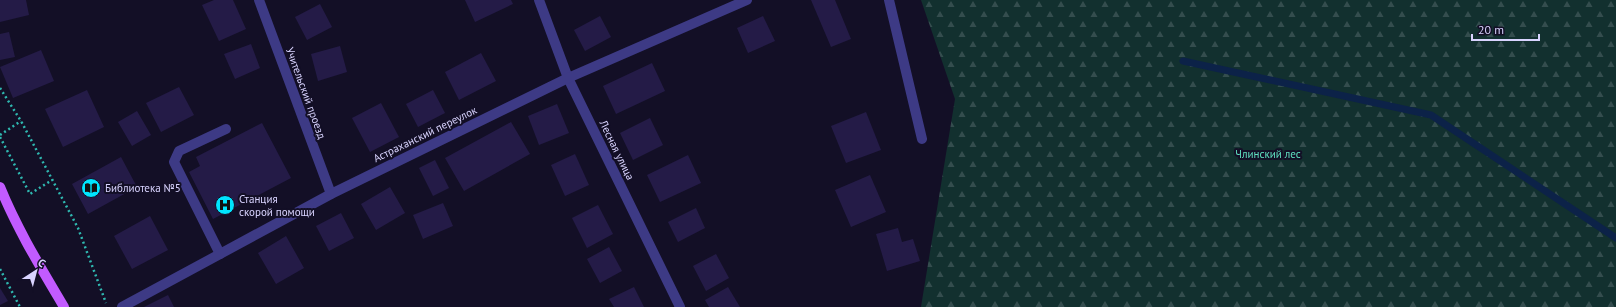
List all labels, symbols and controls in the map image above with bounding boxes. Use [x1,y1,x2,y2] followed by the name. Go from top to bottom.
[1472,16,1539,42] scale bar
[1478,22,1504,37] text: 20 m
[283,45,329,141] street label: Учительский проезд
[371,102,480,165] street label: Астраханский переулок
[596,117,638,182] street label: Лесная улица
[1235,147,1301,161] park label: Члинский лес
[80,177,102,199] library icon: Библиотека №5
[105,181,181,195] place label: Библиотека №5
[239,192,315,219] place label: Станция скорой помощи
[214,194,236,216] hospital icon: Станция скорой помощи
[16,251,56,291] north arrow
[35,255,48,270] text: С

